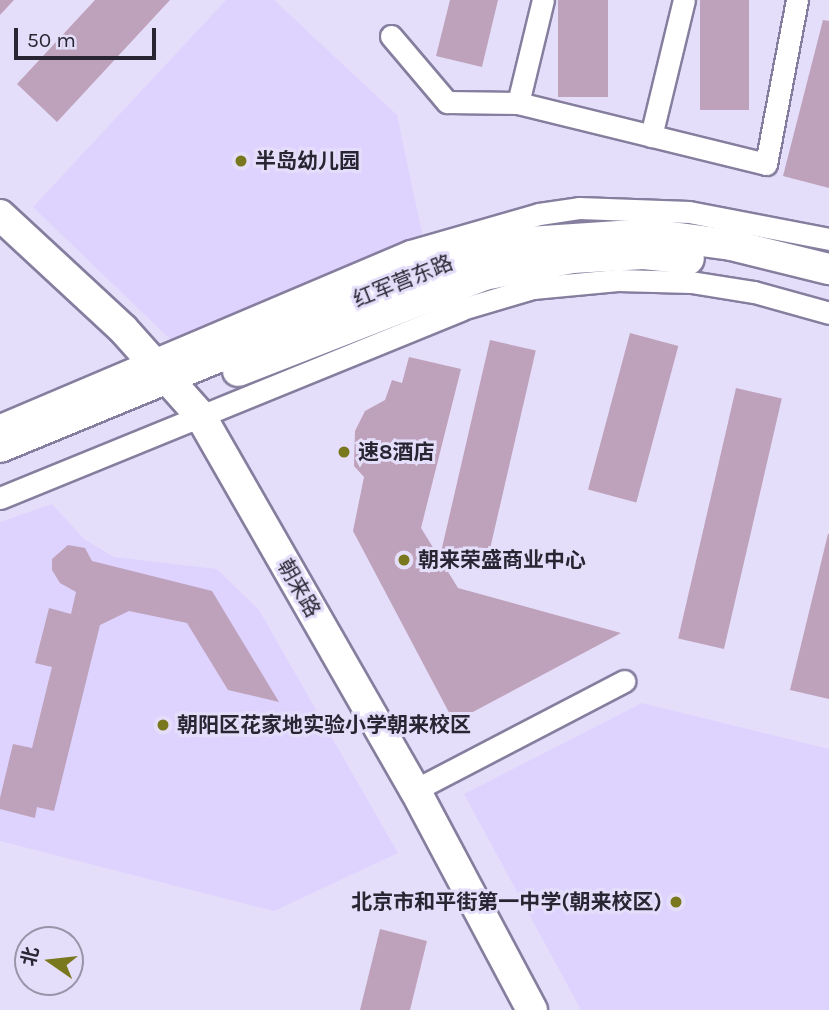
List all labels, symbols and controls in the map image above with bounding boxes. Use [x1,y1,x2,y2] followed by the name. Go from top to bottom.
[18,14,159,58] scale bar
[27,28,76,52] text: 50 m
[255,148,360,174] place label: 半岛幼儿园
[233,153,249,169] marker: 半岛幼儿园
[350,250,456,312] street label: 红军营东路
[358,439,435,465] place label: 速8酒店
[336,444,352,460] marker: 速8酒店
[418,547,586,573] place label: 朝来荣盛商业中心
[396,552,412,568] marker: 朝来荣盛商业中心
[272,554,326,622] street label: 朝来路
[177,712,471,738] place label: 朝阳区花家地实验小学朝来校区
[155,717,171,733] marker: 朝阳区花家地实验小学朝来校区
[351,889,662,915] place label: 北京市和平街第一中学(朝来校区)
[668,894,684,910] marker: 北京市和平街第一中学(朝来校区)
[14,926,84,996] north arrow
[18,945,44,968] text: 北

